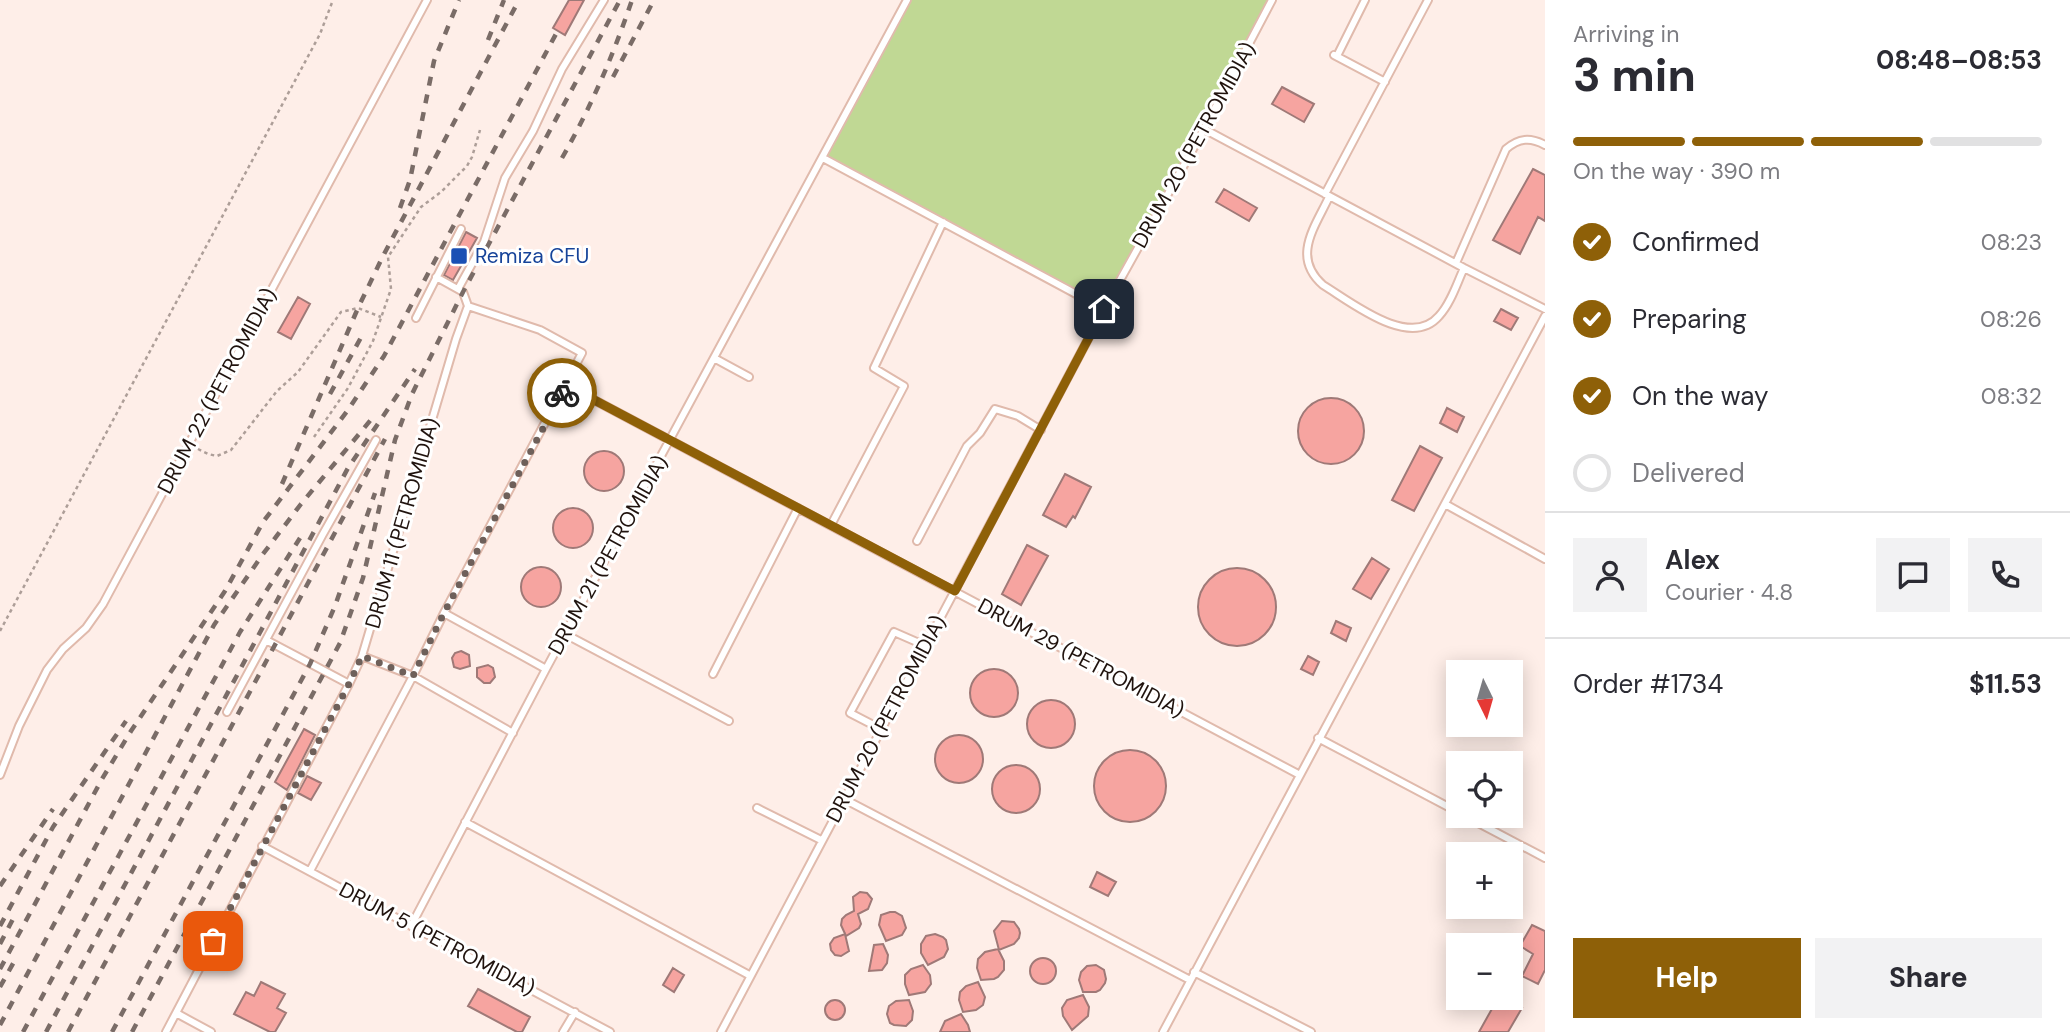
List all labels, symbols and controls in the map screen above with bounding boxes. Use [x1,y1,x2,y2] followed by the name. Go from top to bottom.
[1573,19,1679,49] text: Arriving in
[1126,37,1262,253] street label: DRUM 20 (PETROMIDIA)
[1876,43,2042,77] text: 08:48–08:53
[1573,45,1696,105] text: 3 min
[1573,156,1780,186] text: On the way · 390 m
[1573,223,1611,261] icon: check
[1632,225,1759,259] text: Confirmed
[1981,227,2042,257] text: 08:23
[475,242,589,270] place label: Remiza CFU
[449,246,469,266] marker: Remiza CFU
[1074,279,1134,339] pin
[151,283,283,499] street label: DRUM 22 (PETROMIDIA)
[1085,290,1123,328] icon: home
[1573,300,1611,338] icon: check
[1632,302,1747,336] text: Preparing
[1980,304,2042,334] text: 08:26
[527,358,597,428] courier
[543,374,581,412] icon: bike
[1573,377,1611,415] icon: check
[1632,379,1768,413] text: On the way
[1981,381,2042,411] text: 08:32
[358,414,446,632] street label: DRUM 11 (PETROMIDIA)
[542,450,674,660] street label: DRUM 21 (PETROMIDIA)
[1632,456,1745,490] text: Delivered
[1573,538,1647,612] button: person
[1876,538,1950,612] button: chat
[1968,538,2042,612] button: phone
[1665,543,1720,577] text: Alex
[1665,577,1793,607] text: Courier · 4.8
[973,592,1189,724] street label: DRUM 29 (PETROMIDIA)
[819,610,953,828] street label: DRUM 20 (PETROMIDIA)
[1446,660,1522,737] north arrow
[1446,660,1523,1010] map controls
[1573,667,1723,701] text: Order #1734
[1969,667,2042,701] text: $11.53
[1446,751,1523,828] button: locate
[1446,842,1523,919] button: +
[334,876,540,1002] street label: DRUM 5 (PETROMIDIA)
[183,911,243,971] pin
[194,922,232,960] icon: bag
[1446,933,1523,1010] button: −
[1573,938,1801,1018] button: Help
[1815,938,2042,1018] button: Share

